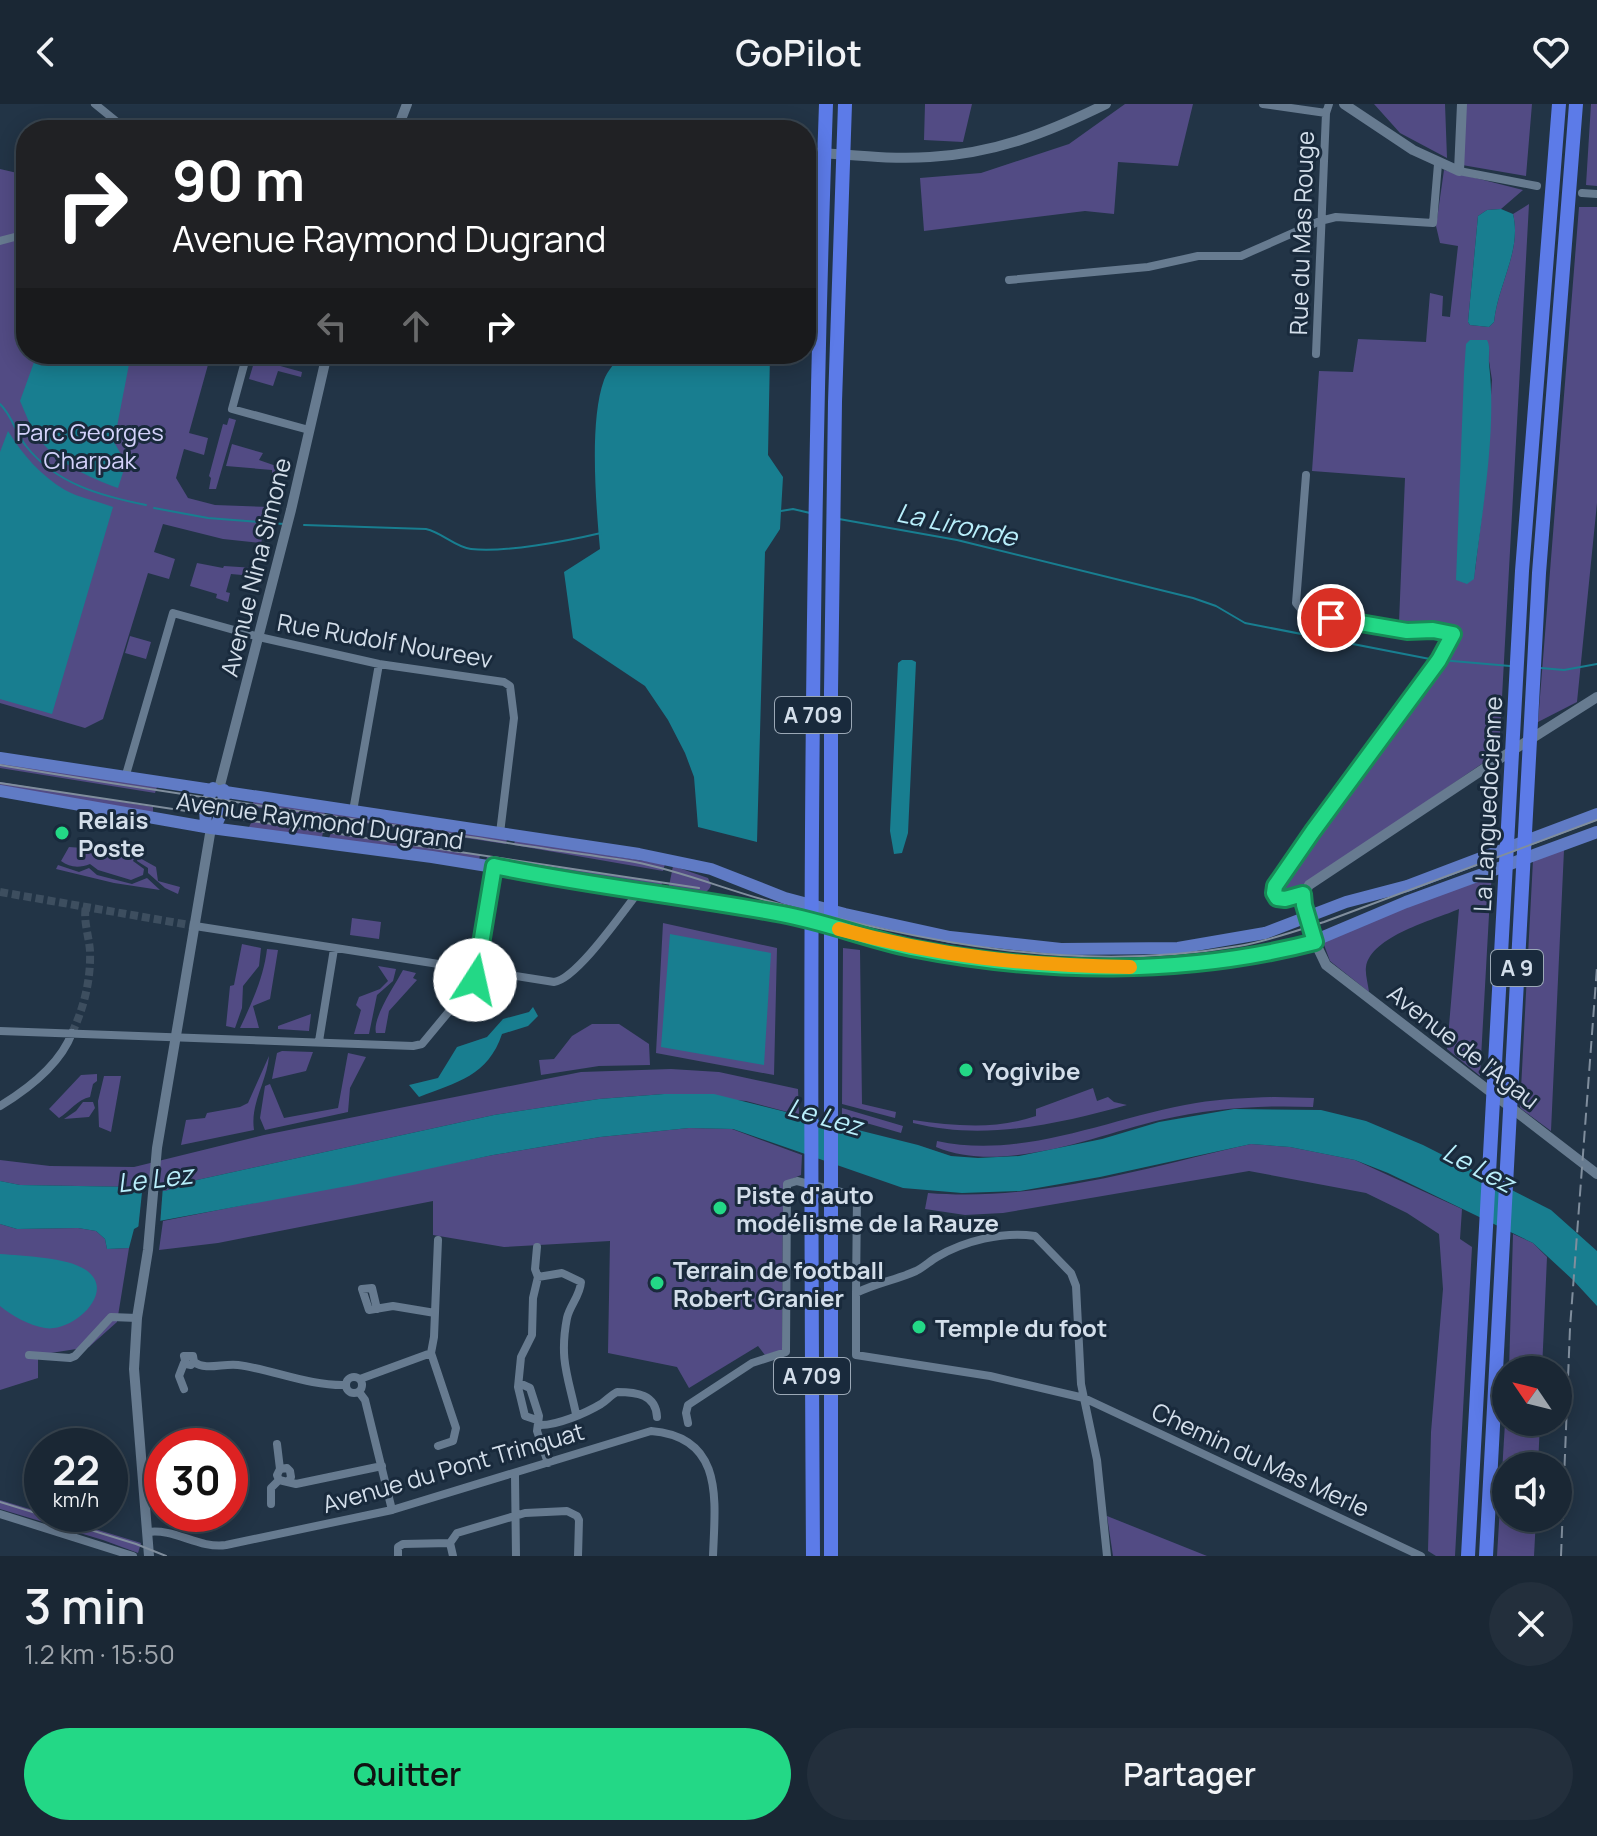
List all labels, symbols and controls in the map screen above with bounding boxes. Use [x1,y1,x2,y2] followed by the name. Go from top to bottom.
[735,28,862,77] text: GoPilot
[24,30,68,74] icon: back
[1529,30,1573,74] icon: heart
[1281,130,1321,336] street label: Rue du Mas Rouge
[172,141,305,218] text: 90 m
[40,152,144,256] icon: right
[172,214,606,263] text: Avenue Raymond Dugrand
[310,304,354,348] icon: left
[394,304,438,348] icon: ahead
[478,304,522,348] icon: right
[16,415,164,476] park label: Parc Georges Charpak
[212,454,298,680] street label: Avenue Nina Simone
[893,494,1023,555] water label: La Lironde
[1297,584,1365,652] pin
[1309,596,1353,640] icon: arrive
[275,605,495,675] street label: Rue Rudolf Noureev
[1465,695,1509,913] street label: La Languedocienne
[775,697,851,733] road number: A 709
[174,784,466,856] street label: Avenue Raymond Dugrand
[78,803,149,864] place label: Relais Poste
[53,824,71,842] marker: Relais Poste
[433,938,517,1022] position arrow
[1491,950,1543,986] road number: A 9
[1381,976,1547,1116] street label: Avenue de l'Agau
[982,1054,1080,1087] place label: Yogivibe
[957,1061,975,1079] marker: Yogivibe
[784,1088,870,1145] water label: Le Lez
[1437,1133,1524,1202] water label: Le Lez
[115,1155,198,1200] water label: Le Lez
[736,1178,999,1239] place label: Piste d'auto modélisme de la Rauze
[711,1199,729,1217] marker: Piste d'auto modélisme de la Rauze
[673,1253,884,1314] place label: Terrain de football Robert Granier
[648,1274,666,1292] marker: Terrain de football Robert Granier
[935,1311,1107,1344] place label: Temple du foot
[910,1318,928,1336] marker: Temple du foot
[1492,1356,1572,1436] north arrow
[1492,1356,1572,1532] map controls
[774,1358,850,1394] road number: A 709
[1147,1394,1375,1524] street label: Chemin du Mas Merle
[318,1414,588,1520] street label: Avenue du Pont Trinquat
[144,1428,248,1532] speed limit sign: 30
[52,1442,100,1497] text: 22
[1492,1452,1572,1532] button: sound
[53,1486,99,1513] text: km/h
[24,1573,146,1638] text: 3 min
[1489,1582,1573,1666] button: close
[24,1636,175,1672] text: 1.2 km · 15:50
[24,1728,791,1820] button: Quitter
[807,1728,1573,1820] button: Partager

